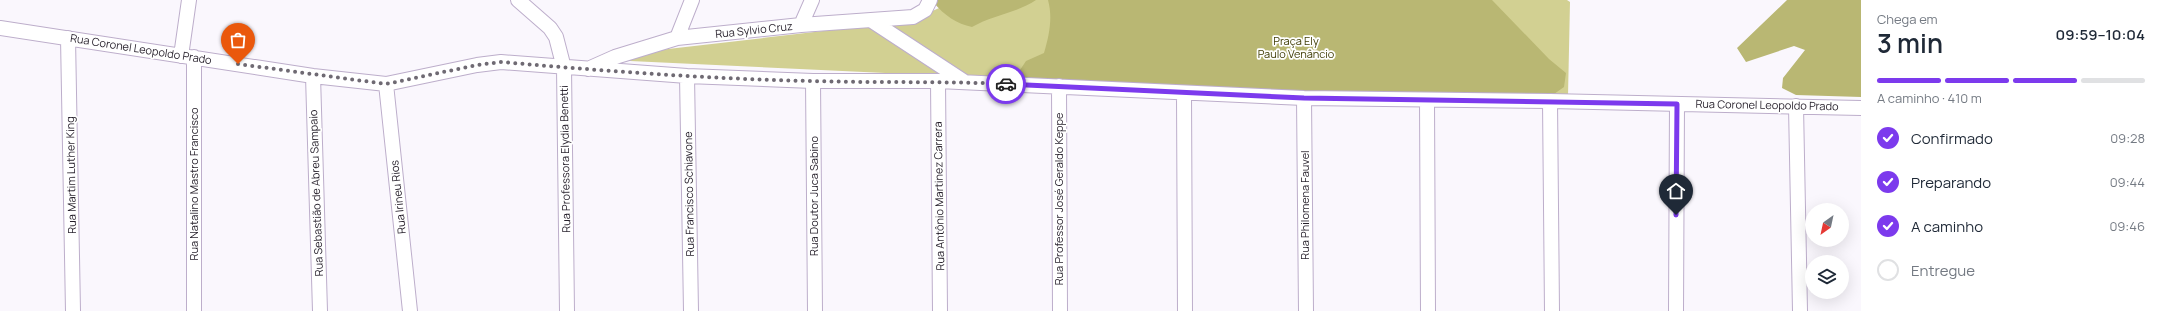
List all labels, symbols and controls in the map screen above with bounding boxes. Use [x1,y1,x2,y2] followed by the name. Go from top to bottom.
[1877,10,1938,28] text: Chega em
[714,18,794,41] street label: Rua Sylvio Cruz
[221,23,255,64] pin
[2056,24,2145,45] text: 09:59–10:04
[1877,25,1943,61] text: 3 min
[227,29,249,51] icon: bag
[69,30,213,67] street label: Rua Coronel Leopoldo Prado
[1258,33,1335,61] park label: Praça Ely Paulo Venâncio
[986,64,1026,104] courier
[995,73,1017,95] icon: car
[556,85,573,233] street label: Rua Professora Elydia Benetti
[1877,89,1982,107] text: A caminho · 410 m
[1695,96,1839,113] street label: Rua Coronel Leopoldo Prado
[186,107,201,260] street label: Rua Natalino Mastro Francisco
[305,109,326,277] street label: Rua Sebastião de Abreu Sampaio
[1051,112,1066,285] street label: Rua Professor José Geraldo Keppe
[62,116,79,234] street label: Rua Martim Luther King
[930,121,947,271] street label: Rua Antônio Martinez Carrera
[1877,127,1899,149] icon: check
[1911,128,1993,149] text: Confirmado
[2110,129,2145,147] text: 09:28
[680,131,697,257] street label: Rua Francisco Schiavone
[806,135,821,256] street label: Rua Doutor Juca Sabino
[1297,150,1312,260] street label: Rua Philomena Fauvel
[386,159,409,235] street label: Rua Irineu Rios
[1877,171,1899,193] icon: check
[1911,172,1991,193] text: Preparando
[2110,173,2145,191] text: 09:44
[1659,174,1693,215] pin
[1665,180,1687,202] icon: home
[1805,203,1849,247] north arrow
[1805,203,1849,299] map controls
[1877,215,1899,237] icon: check
[1911,216,1983,237] text: A caminho
[2109,217,2145,235] text: 09:46
[1805,255,1849,299] button: layers
[1911,260,1975,281] text: Entregue

